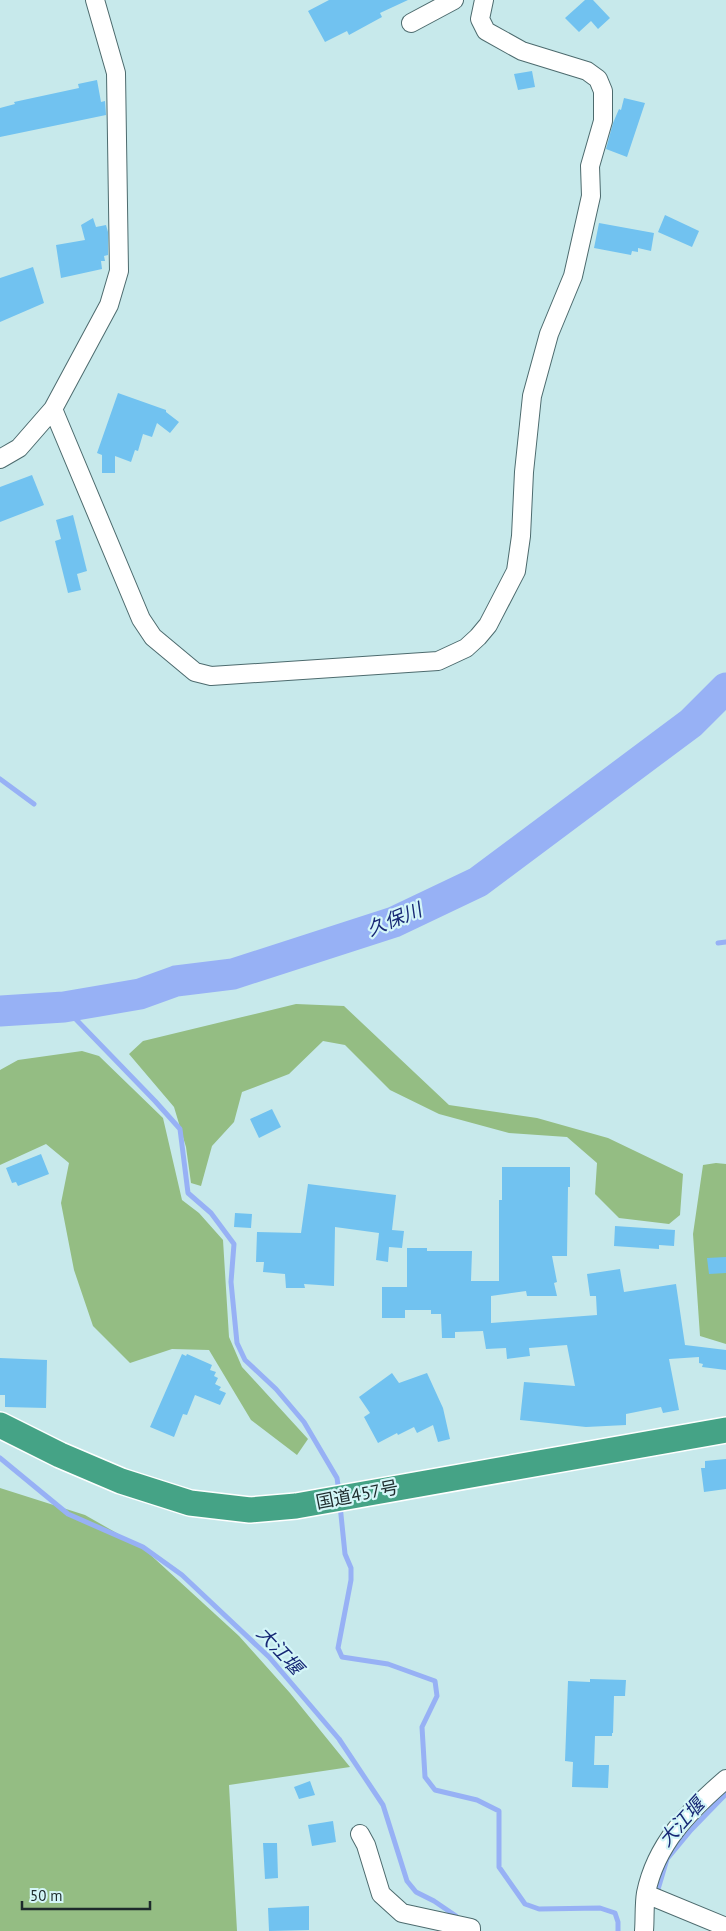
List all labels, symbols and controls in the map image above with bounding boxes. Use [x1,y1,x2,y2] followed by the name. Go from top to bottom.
[363,896,427,941] water label: 久保川
[314,1475,400,1514] street label: 国道457号
[252,1621,310,1681] water label: 大江堰
[653,1791,711,1851] water label: 大江堰
[22,1878,150,1910] scale bar
[30,1886,63,1905] text: 50 m

